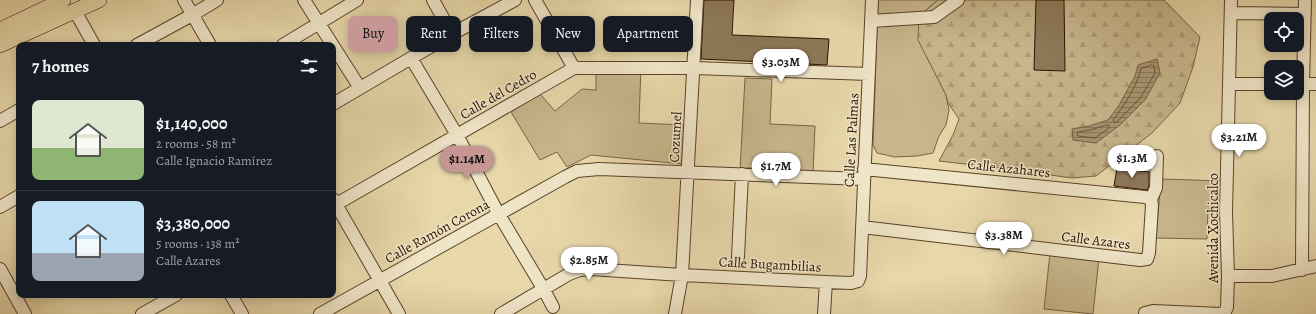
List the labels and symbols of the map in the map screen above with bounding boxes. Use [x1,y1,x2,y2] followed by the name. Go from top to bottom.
[748,49,814,83] pin: $3.03M
[456,65,540,124] street label: Calle del Cedro
[840,92,863,188] street label: Calle Las Palmas
[665,111,686,163] street label: Cozumel
[1206,124,1272,158] pin: $3.21M
[1104,145,1160,179] pin: $1.3M
[434,146,500,180] pin: $1.14M
[748,153,804,187] pin: $1.7M
[966,155,1051,182] street label: Calle Azahares
[1204,173,1223,284] street label: Avenida Xochicalco
[382,195,493,268] street label: Calle Ramón Corona
[971,222,1037,256] pin: $3.38M
[1060,227,1132,254] street label: Calle Azares
[556,247,622,281] pin: $2.85M
[718,252,822,277] street label: Calle Bugambilias

